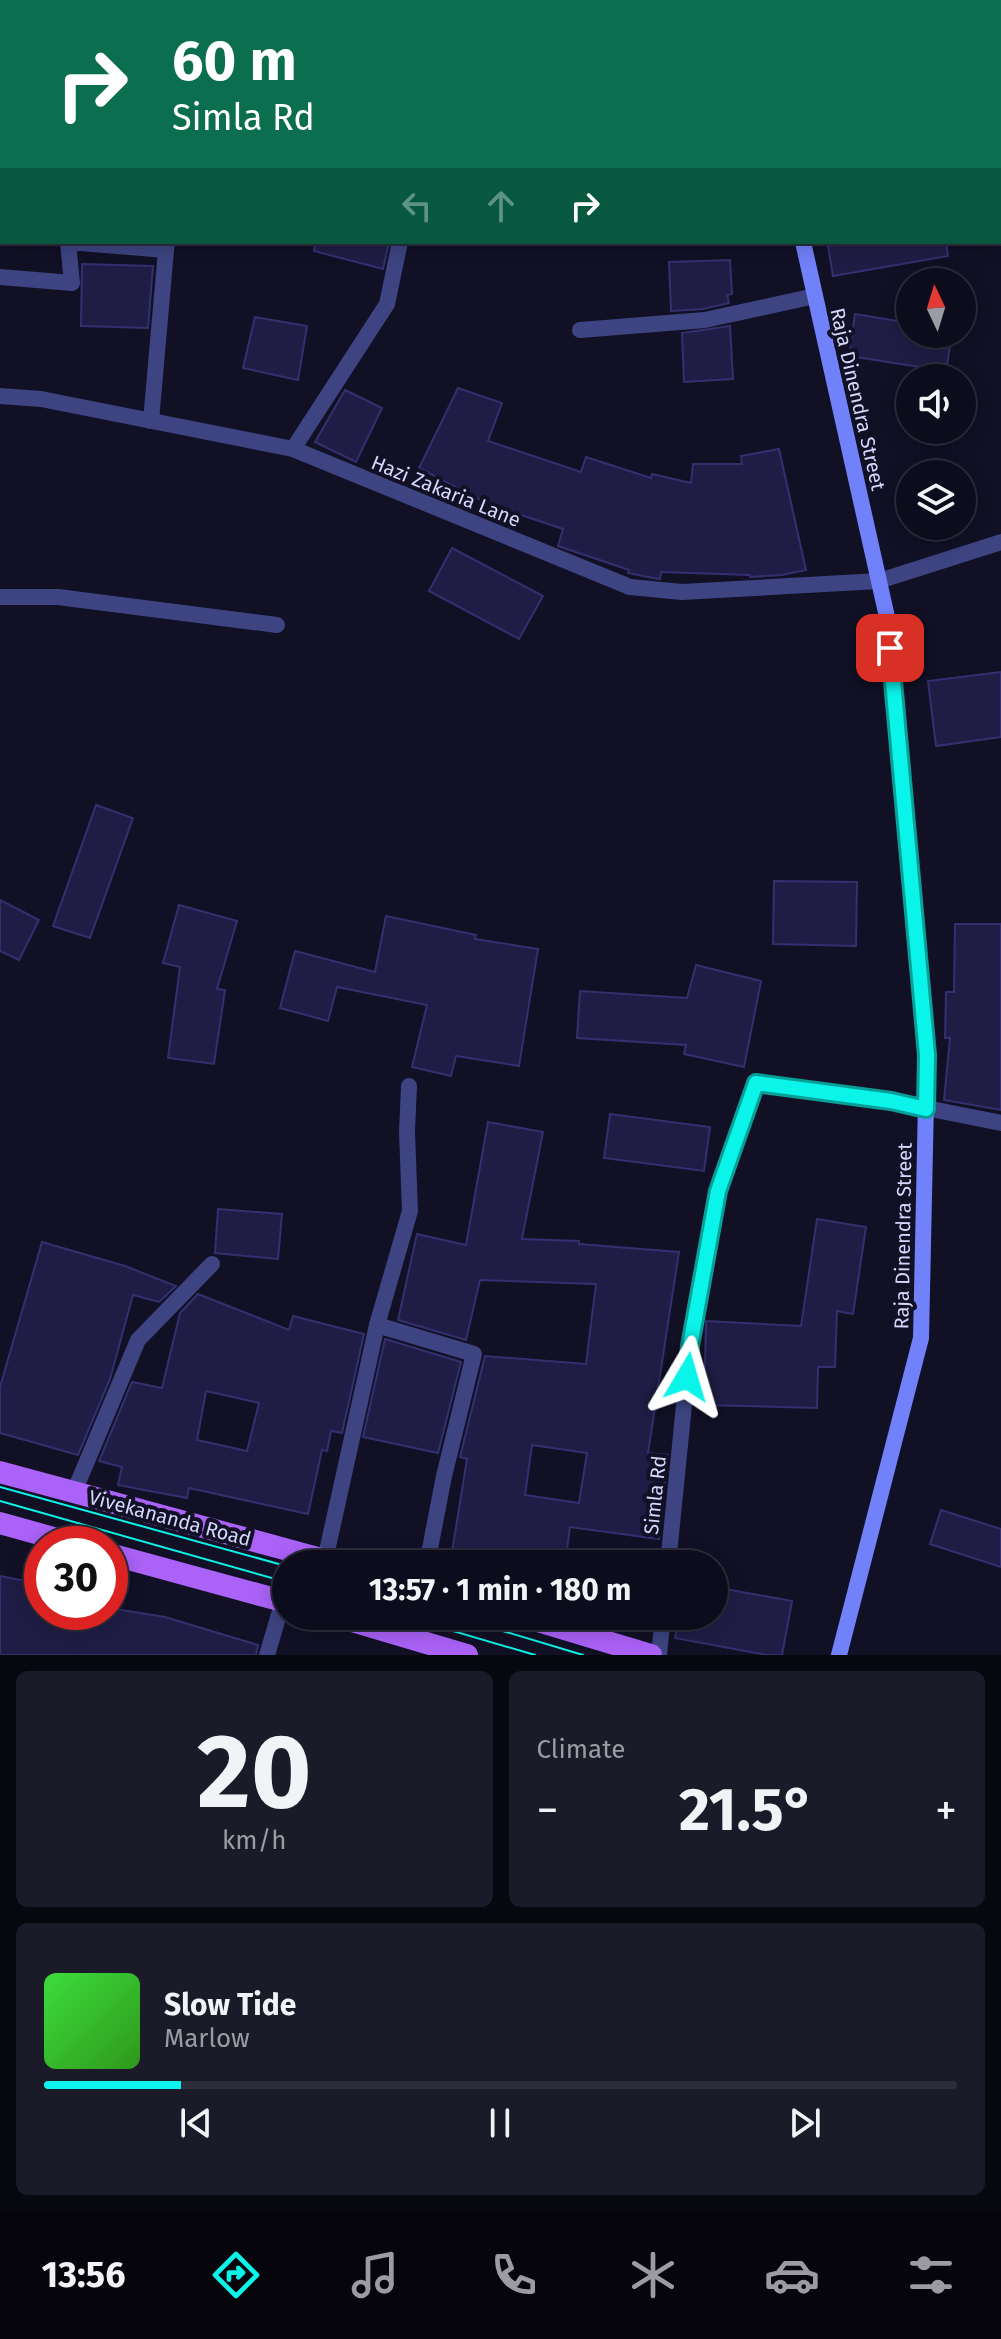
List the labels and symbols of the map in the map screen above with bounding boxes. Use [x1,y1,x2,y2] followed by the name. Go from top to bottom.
[896,268,976,348] north arrow
[825,305,891,493] street label: Raja Dinendra Street
[368,450,524,532] street label: Hazi Zakaria Lane
[856,614,924,682] pin
[889,1142,917,1330] street label: Raja Dinendra Street
[645,1335,729,1419] position arrow
[639,1454,671,1536] street label: Simla Rd
[86,1485,254,1551] street label: Vivekananda Road
[24,1526,128,1630] speed limit sign: 30

